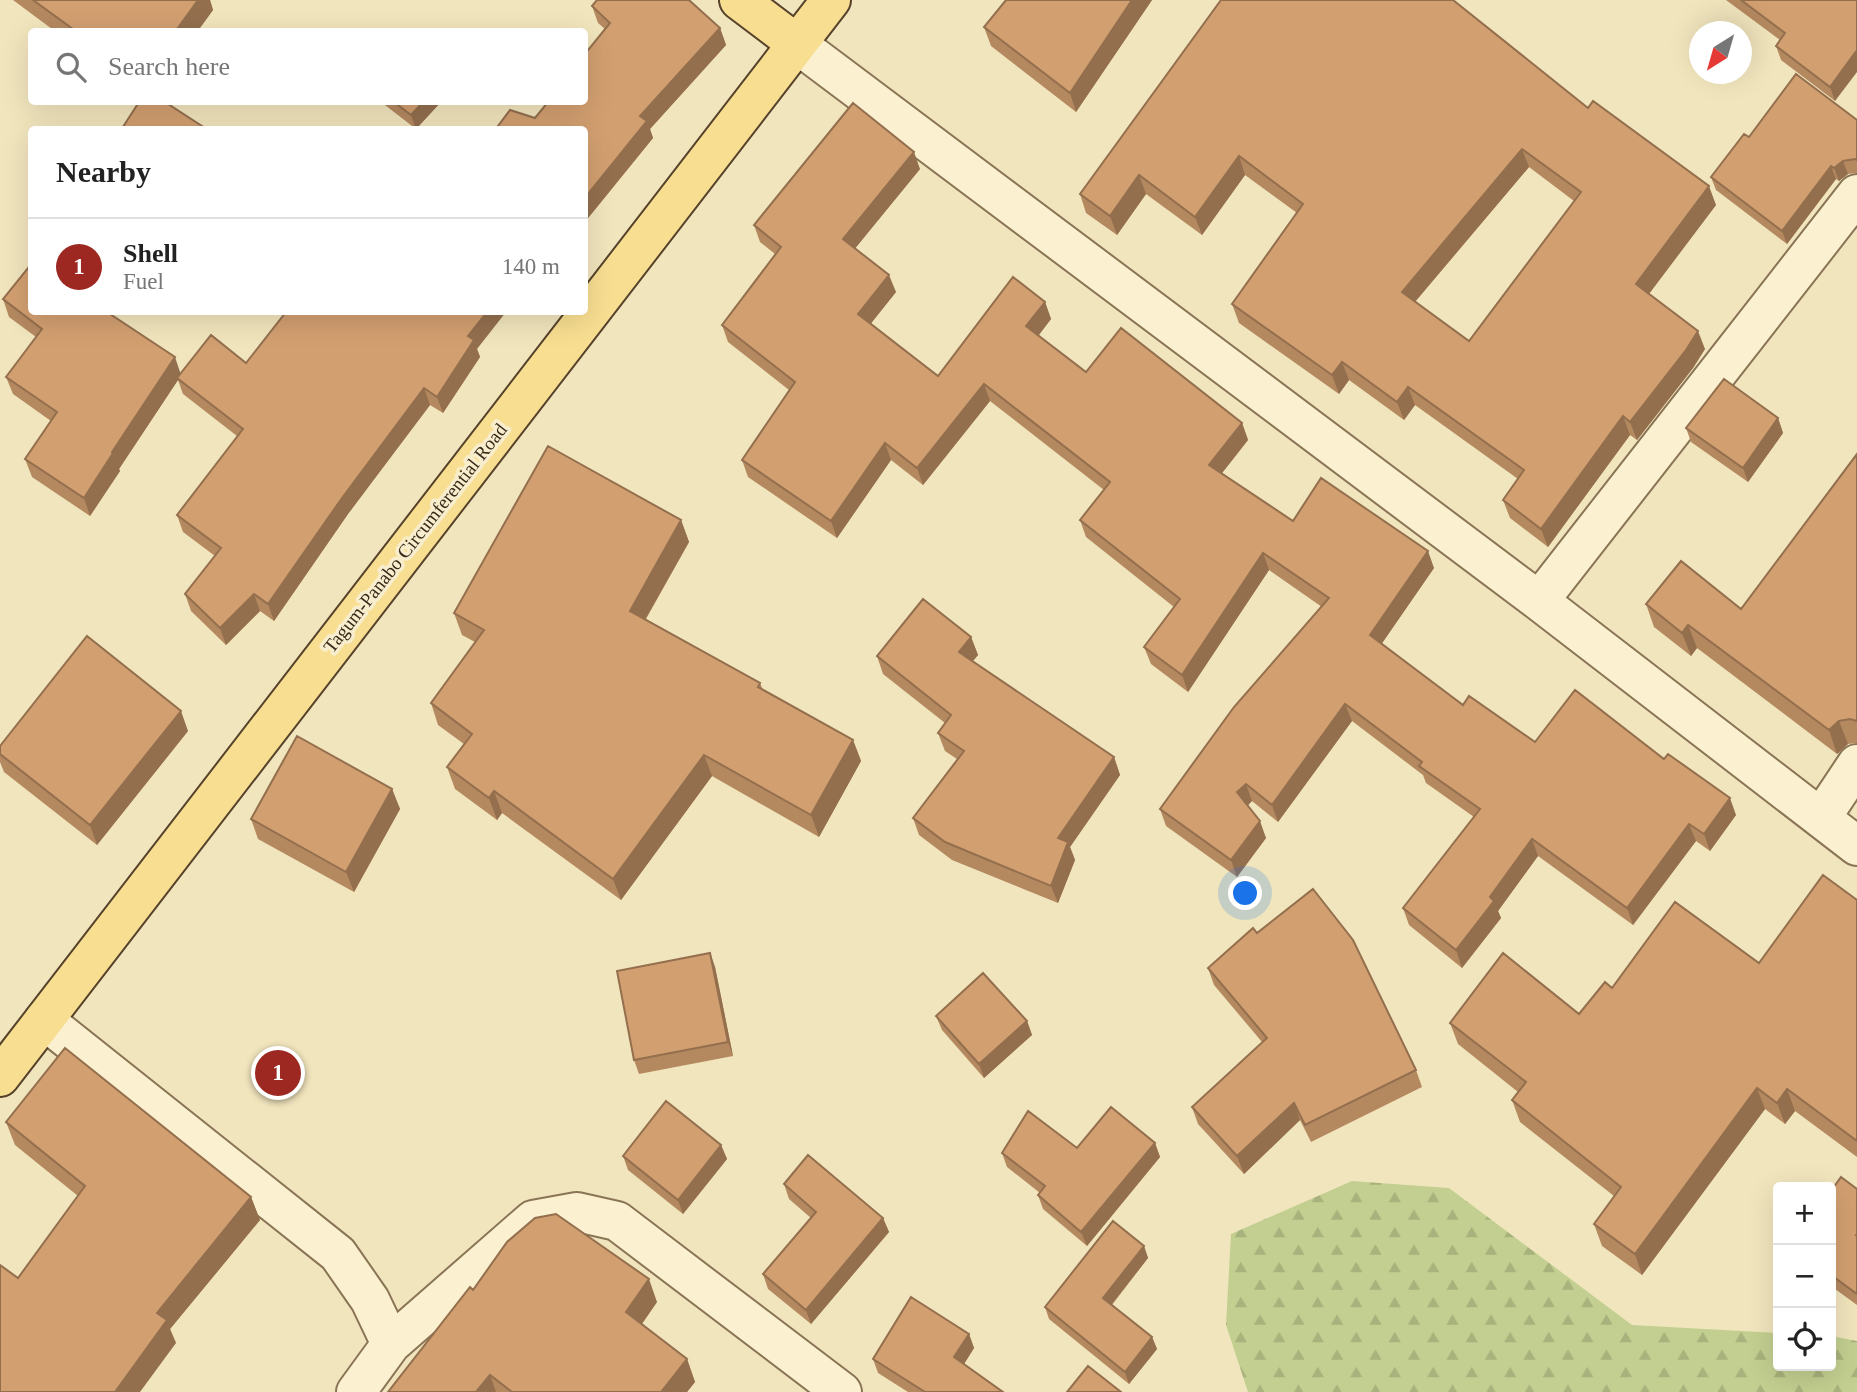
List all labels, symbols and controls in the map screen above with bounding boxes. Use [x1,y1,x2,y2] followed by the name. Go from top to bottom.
[1689,21,1752,84] north arrow
[28,28,588,105] search box
[52,48,90,86] icon: search
[108,52,230,81] text: Search here
[56,155,151,188] text: Nearby
[123,239,178,268] text: Shell
[73,254,85,279] text: 1
[502,254,560,279] text: 140 m
[123,269,164,294] text: Fuel
[319,419,511,657] street label: Tagum-Panabo Circumferential Road
[1228,876,1262,910] your location
[255,1047,301,1099] pin: 1
[1773,1182,1836,1371] map controls
[1773,1182,1836,1245] button: +
[1773,1245,1836,1308] button: −
[1773,1308,1836,1371] button: locate

